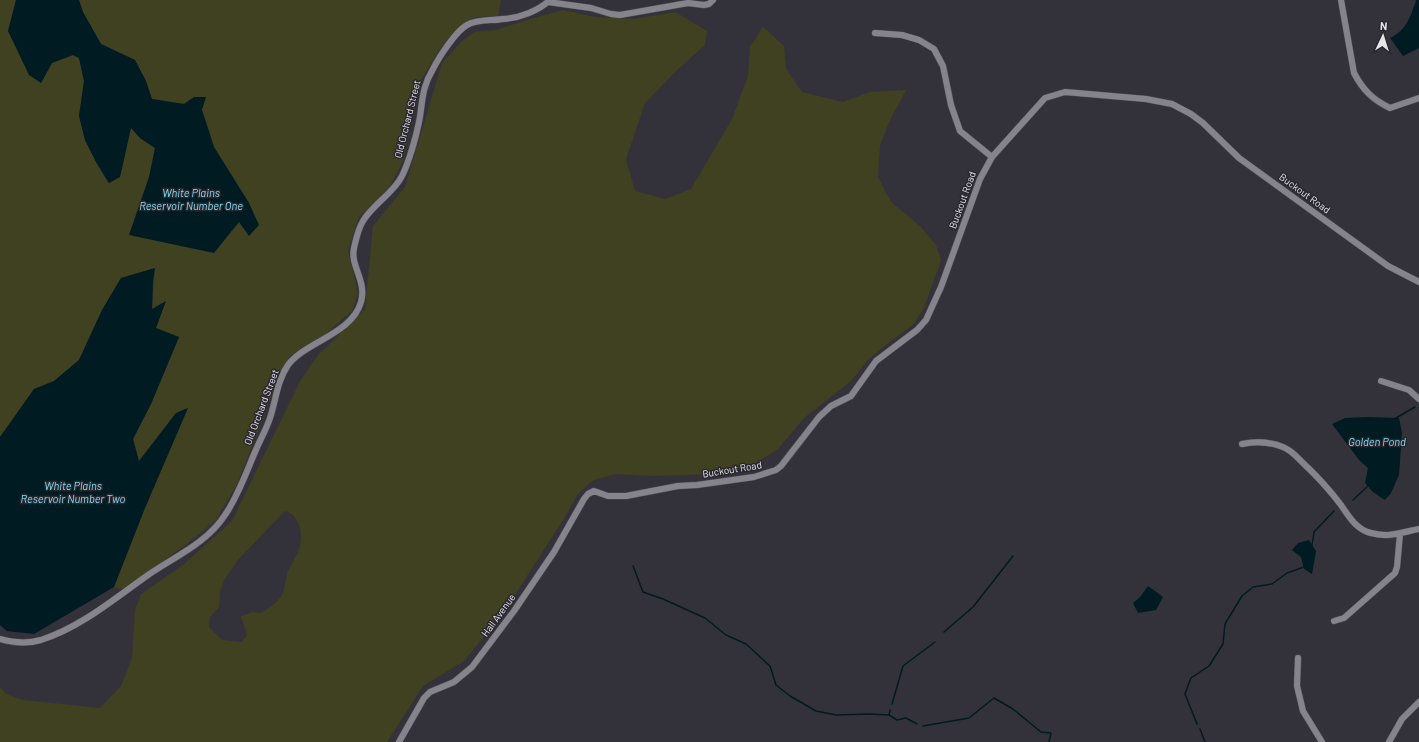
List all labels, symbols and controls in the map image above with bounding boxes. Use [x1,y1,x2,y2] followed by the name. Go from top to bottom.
[1363,16,1403,56] north arrow
[1380,19,1388,32] text: N
[392,78,423,159] street label: Old Orchard Street
[946,170,978,230] street label: Buckout Road
[1277,170,1333,216] street label: Buckout Road
[139,186,243,212] water label: White Plains Reservoir Number One
[241,367,281,446] street label: Old Orchard Street
[1348,435,1406,448] water label: Golden Pond
[701,458,763,480] street label: Buckout Road
[21,479,126,505] water label: White Plains Reservoir Number Two
[478,591,518,639] street label: Hall Avenue

